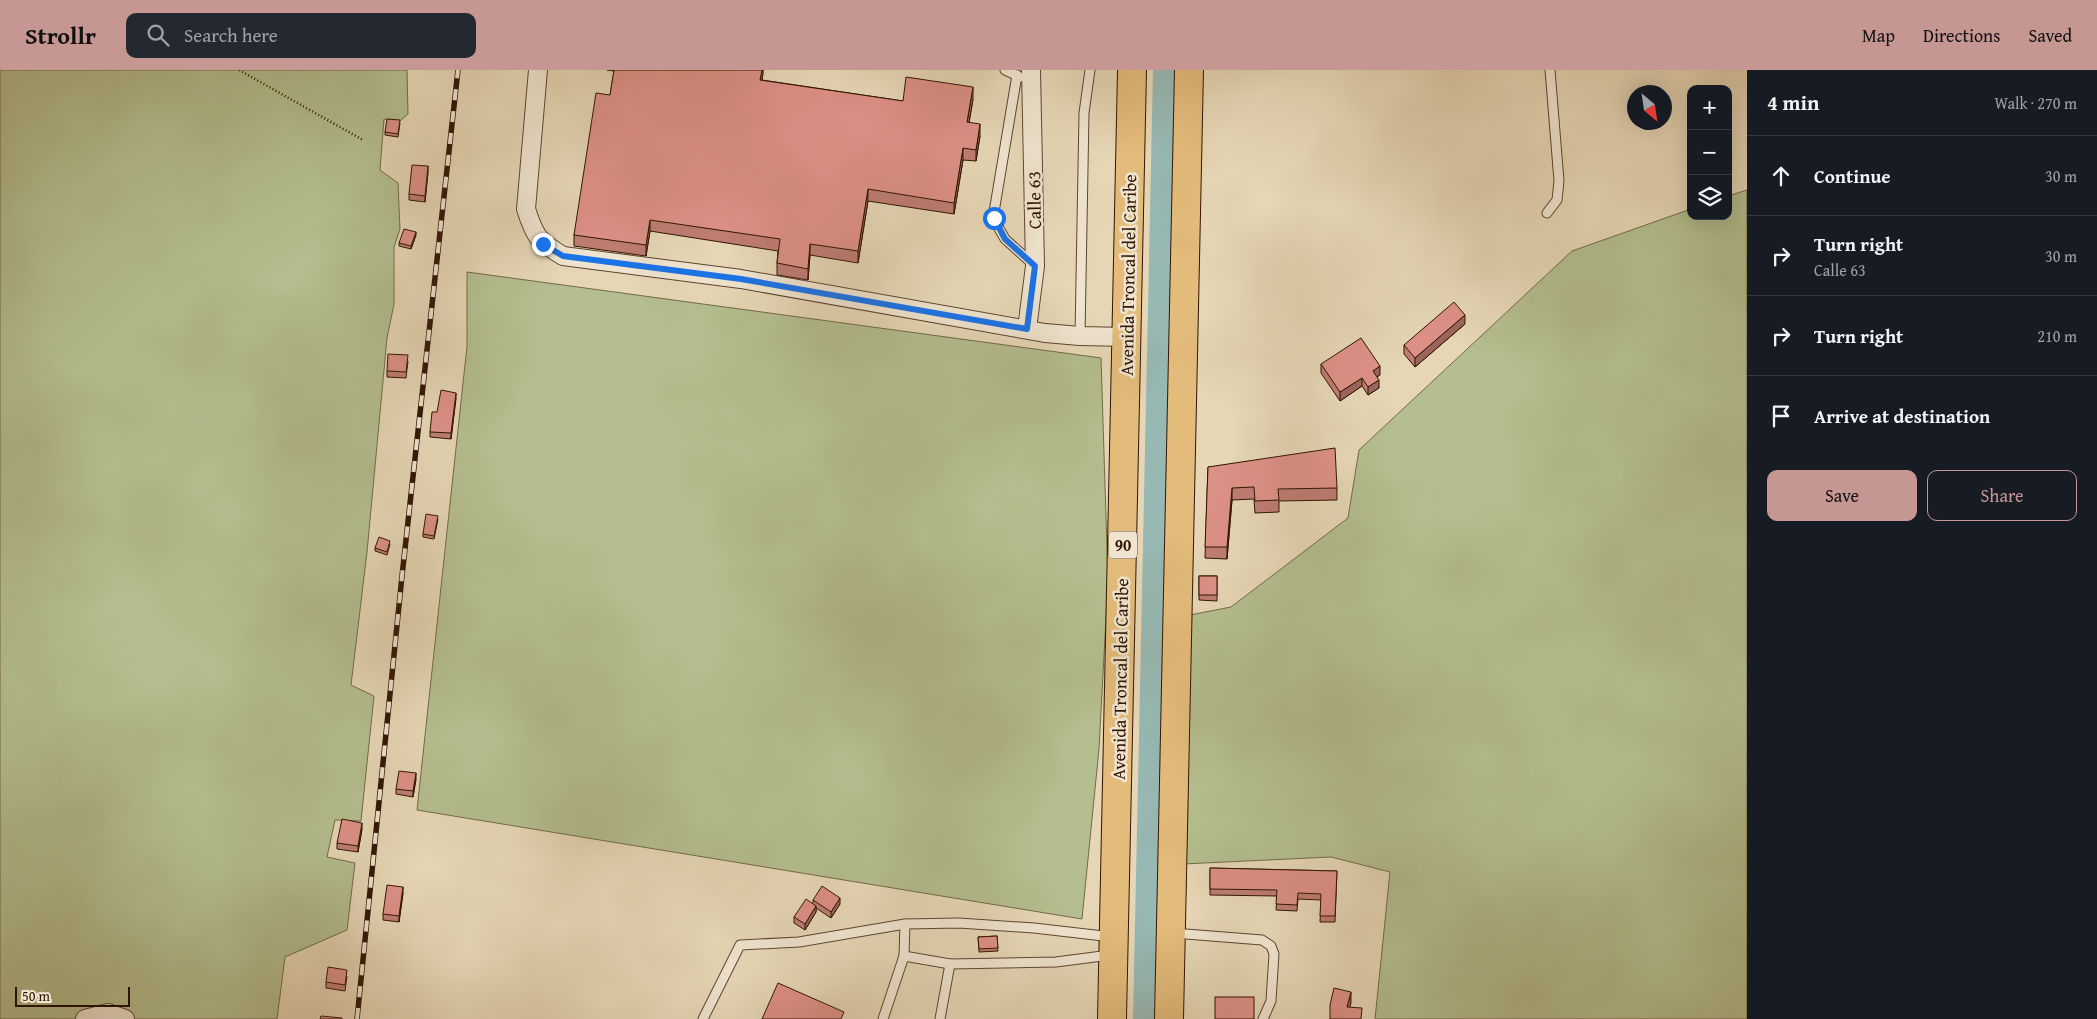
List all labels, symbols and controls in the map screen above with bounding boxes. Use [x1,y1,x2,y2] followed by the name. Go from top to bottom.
[126,13,476,58] search box
[25,18,96,53] text: Strollr
[144,21,172,49] icon: search
[184,21,278,49] text: Search here
[1862,22,1895,49] text: Map
[1923,22,2000,49] text: Directions
[2028,22,2072,49] text: Saved
[1627,85,1672,130] north arrow
[1687,85,1732,220] map controls
[1687,85,1732,130] button: +
[1767,87,1819,118] text: 4 min
[1994,91,2077,115] text: Walk · 270 m
[1687,130,1732,175] button: −
[1767,162,1795,190] icon: ahead
[1814,162,1891,190] text: Continue
[2045,164,2077,188] text: 30 m
[1020,171,1048,229] street label: Calle 63
[1113,174,1143,376] street label: Avenida Troncal del Caribe
[1687,175,1732,220] button: layers
[983,207,1006,230] route start
[1814,230,1903,258] text: Turn right
[532,233,555,256] route end
[1767,242,1795,270] icon: right
[2045,244,2077,268] text: 30 m
[1814,258,1866,282] text: Calle 63
[1767,322,1795,350] icon: right
[1814,322,1903,350] text: Turn right
[2037,324,2077,348] text: 210 m
[1767,402,1795,430] icon: arrive
[1814,402,1990,430] text: Arrive at destination
[1767,470,1917,521] button: Save
[1927,470,2077,521] button: Share
[1109,532,1137,558] road number: 90
[1105,578,1135,780] street label: Avenida Troncal del Caribe
[15,984,130,1007] scale bar
[22,986,50,1006] text: 50 m

